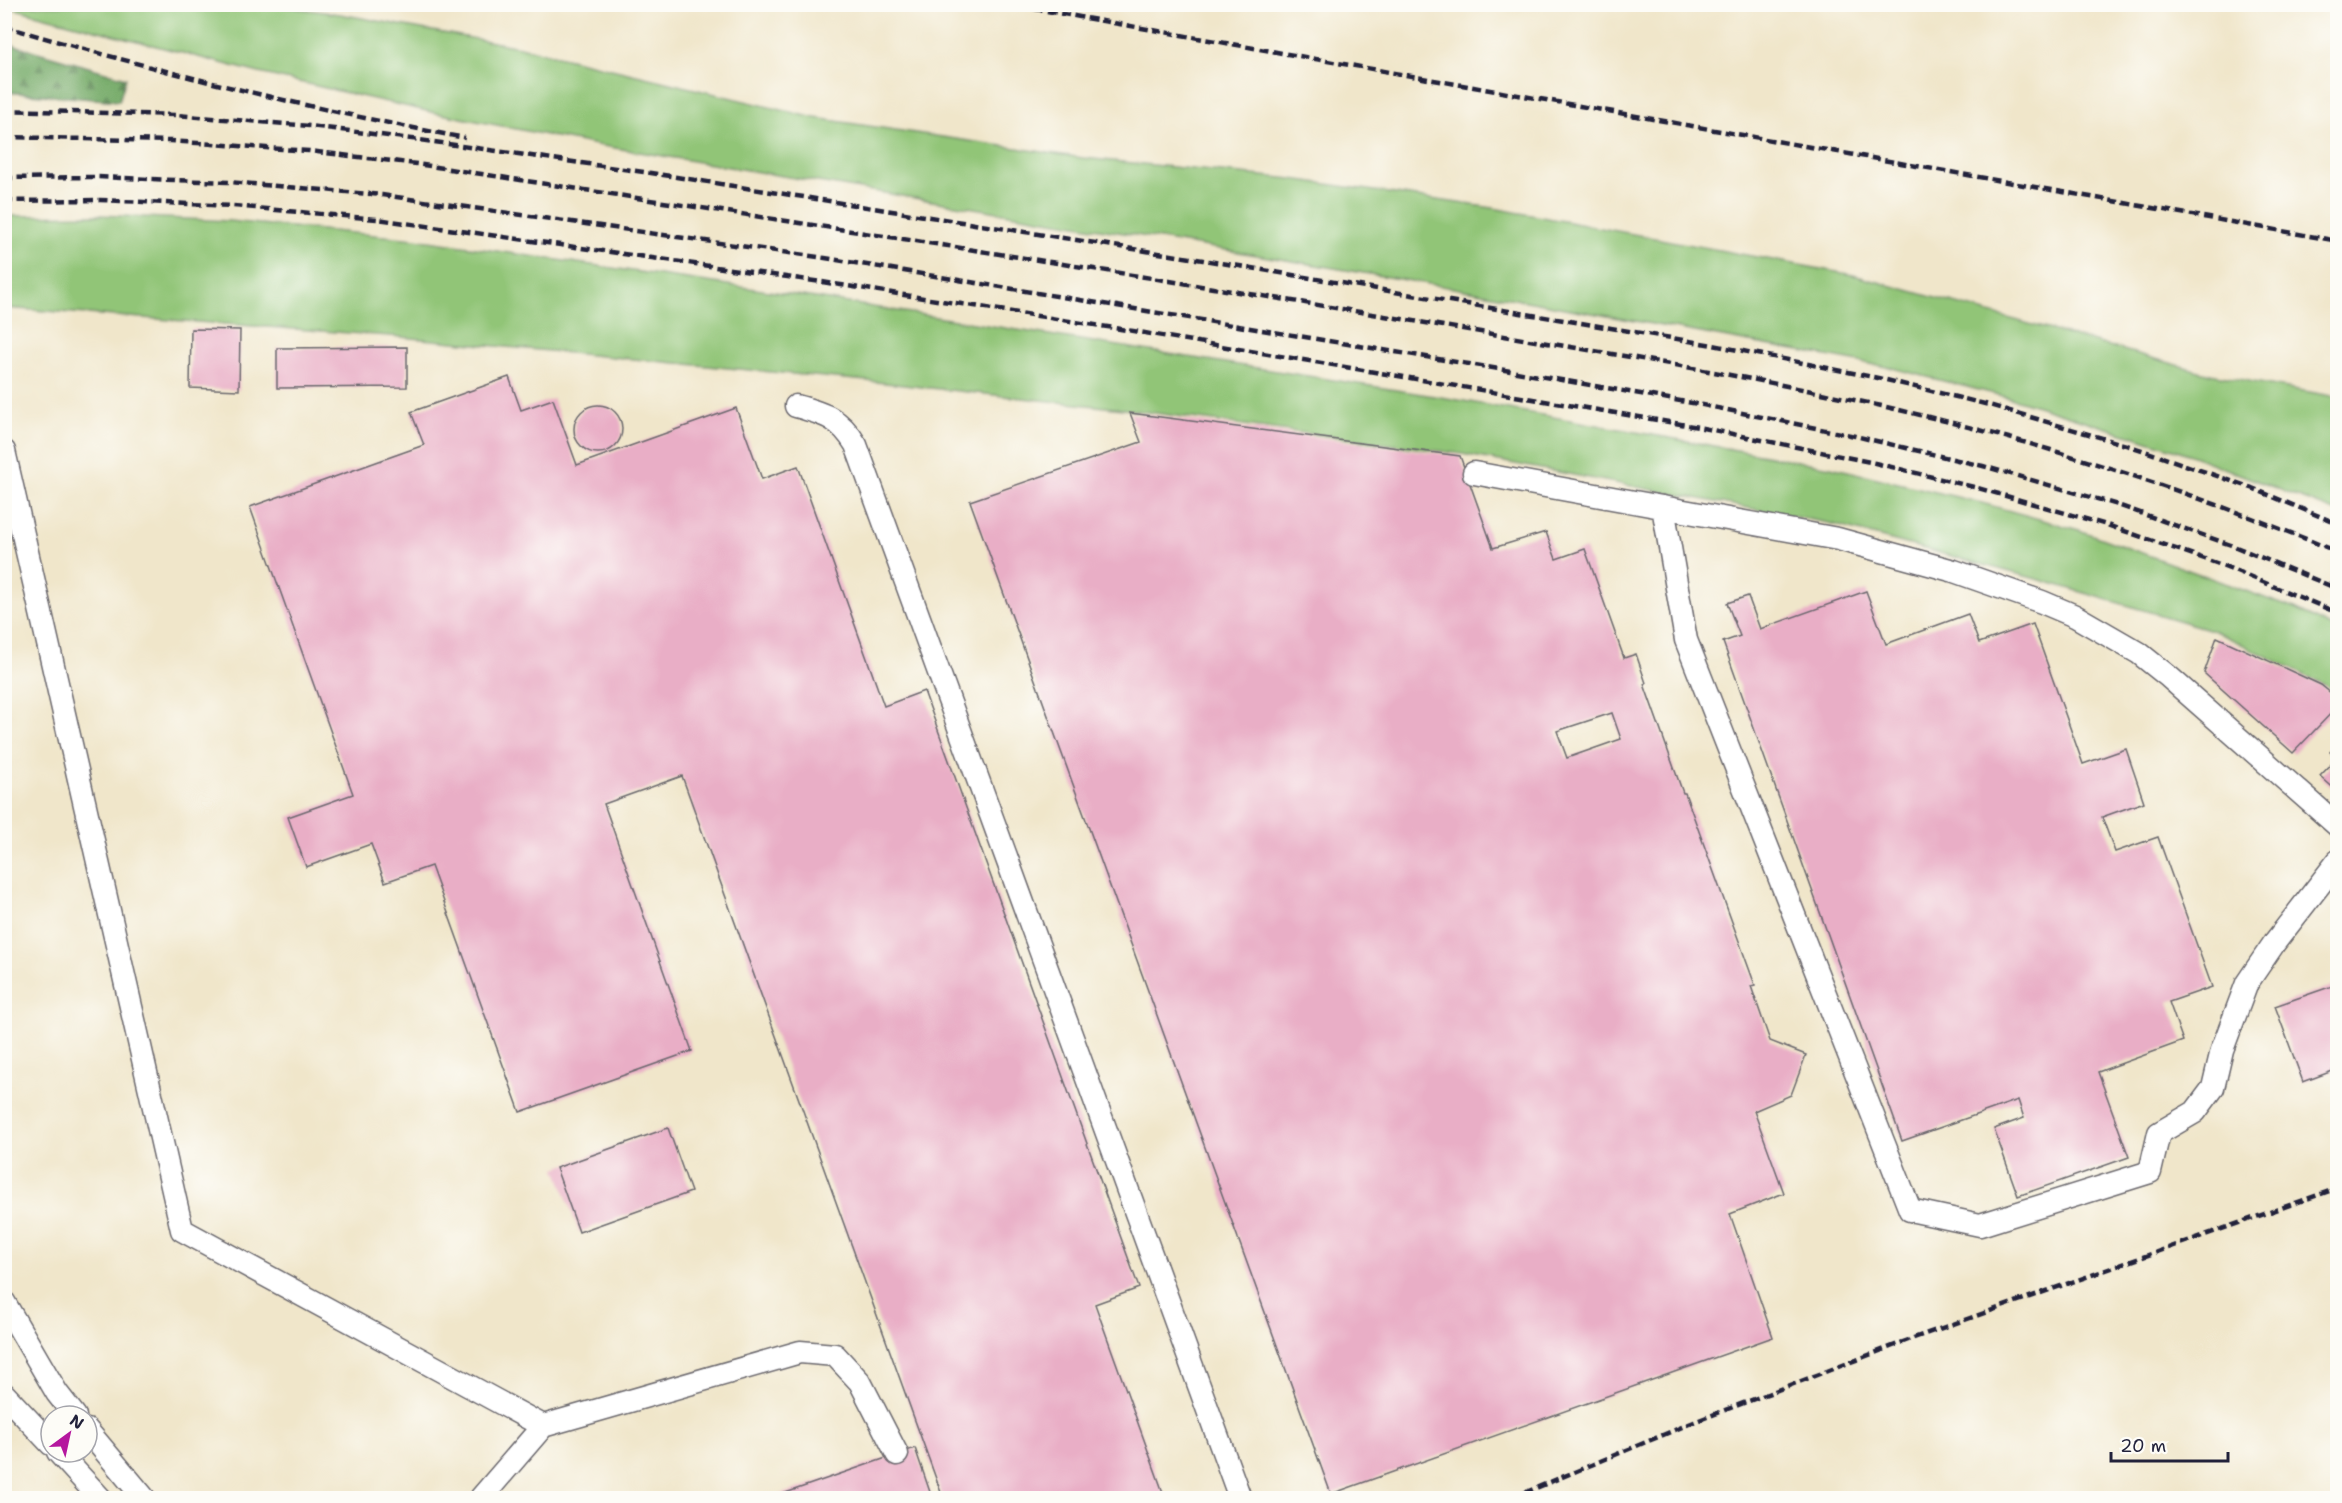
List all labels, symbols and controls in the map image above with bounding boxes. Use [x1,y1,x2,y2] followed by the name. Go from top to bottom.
[39,1404,99,1464] north arrow
[66,1410,88,1434] text: N
[2111,1425,2228,1463] scale bar
[2120,1434,2166,1458] text: 20 m

